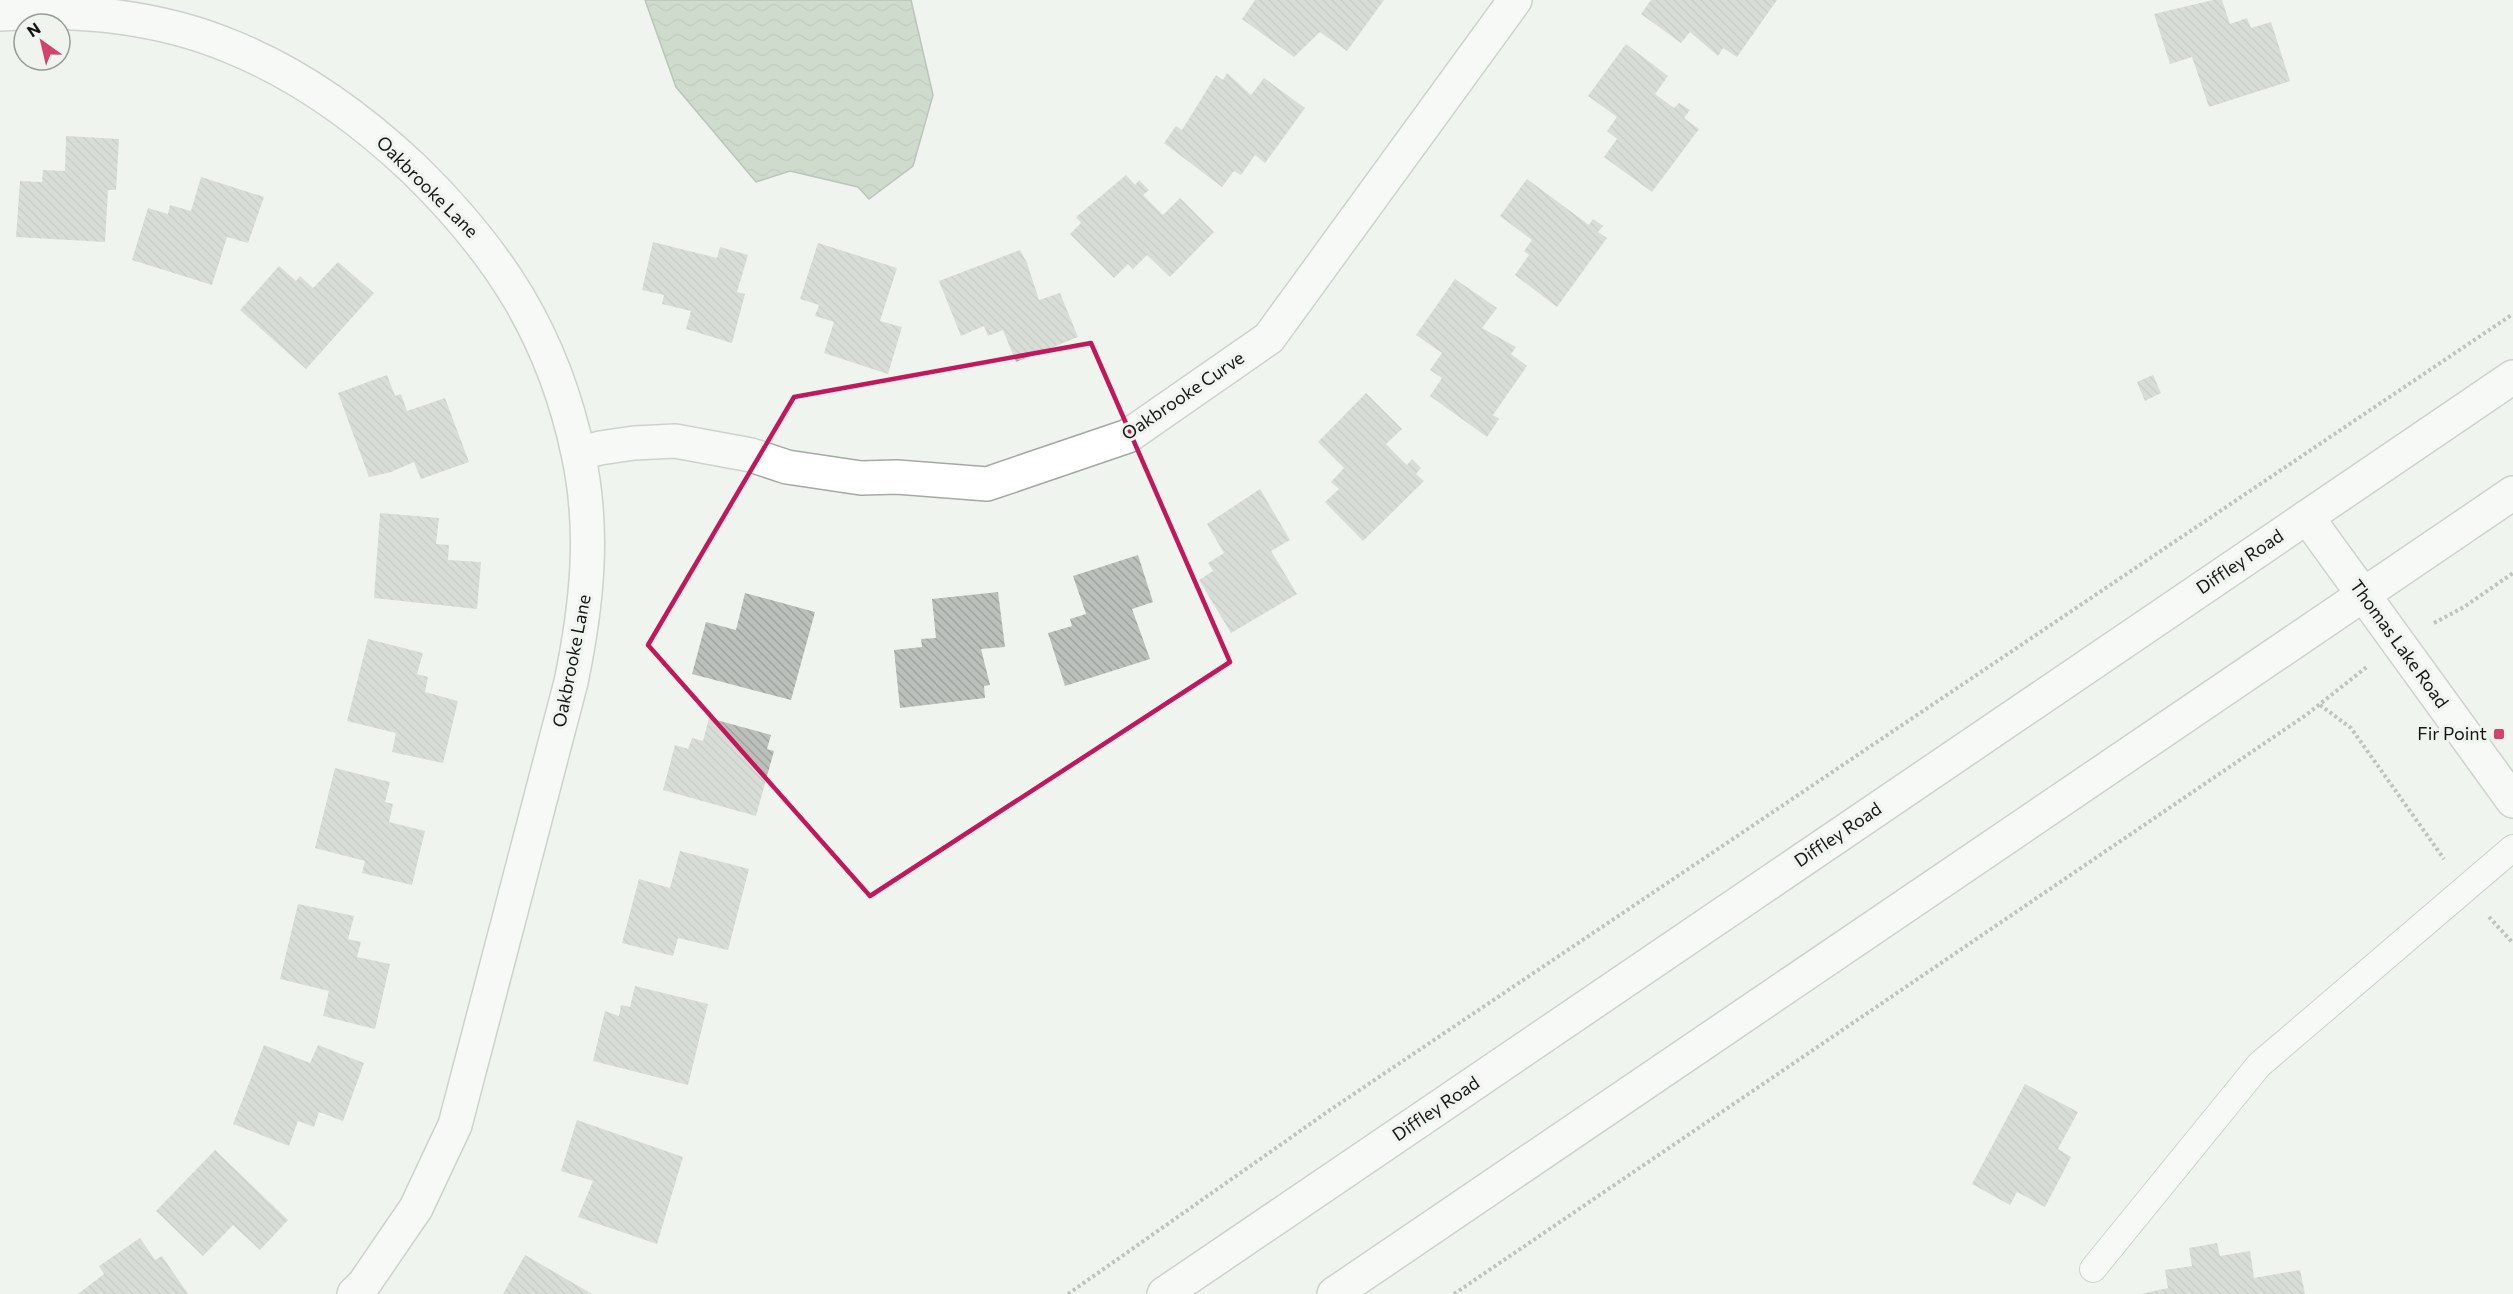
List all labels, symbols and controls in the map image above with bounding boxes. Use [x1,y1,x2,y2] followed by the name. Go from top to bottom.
[12,12,72,72] north arrow
[23,18,44,40] text: N
[372,131,483,242] street label: Oakbrooke Lane
[1117,346,1248,444] street label: Oakbrooke Curve
[2192,524,2287,598] street label: Diffley Road
[2346,575,2454,712] street label: Thomas Lake Road
[547,593,595,729] street label: Oakbrooke Lane
[2417,722,2487,744] place label: Fir Point
[2492,727,2506,741] marker: Fir Point
[1790,797,1885,871] street label: Diffley Road
[1388,1071,1483,1145] street label: Diffley Road

